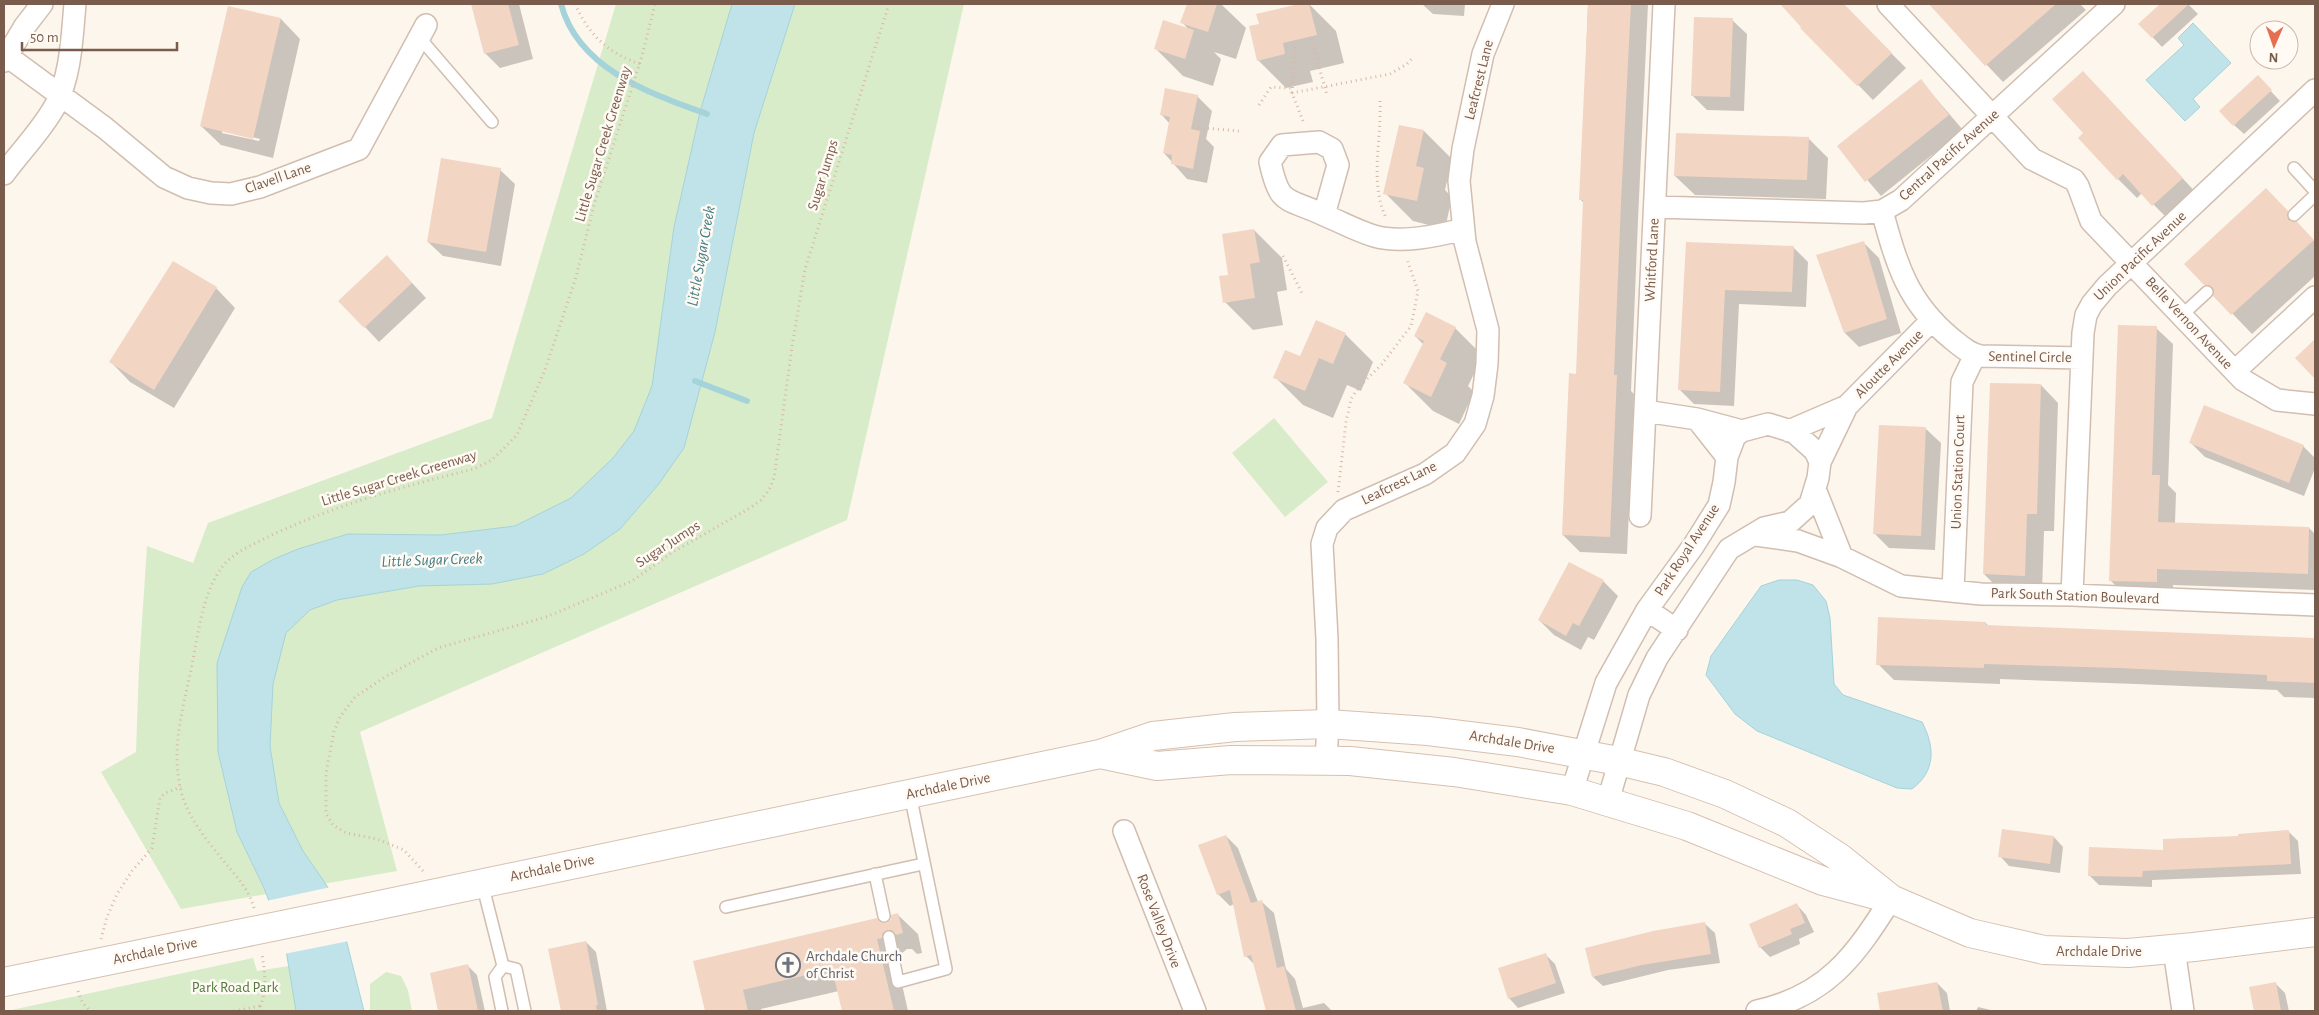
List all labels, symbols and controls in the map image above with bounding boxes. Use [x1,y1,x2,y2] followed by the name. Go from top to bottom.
[22,20,178,52] scale bar
[2249,20,2299,70] north arrow
[30,30,59,45] text: 50 m
[1462,38,1496,122] street label: Leafcrest Lane
[2268,50,2279,64] text: N
[572,64,634,224] street label: Little Sugar Creek Greenway
[1896,106,2002,204] street label: Central Pacific Avenue
[805,138,841,212] street label: Sugar Jumps
[243,160,313,196] street label: Clavell Lane
[684,205,718,307] water label: Little Sugar Creek
[2091,208,2189,304] street label: Union Pacific Avenue
[1642,218,1662,302] street label: Whitford Lane
[2143,274,2235,372] street label: Belle Vernon Avenue
[1852,327,1926,401] street label: Aloutte Avenue
[1988,349,2072,365] street label: Sentinel Circle
[1949,414,1968,529] street label: Union Station Court
[319,447,479,509] street label: Little Sugar Creek Greenway
[1359,458,1439,508] street label: Leafcrest Lane
[1652,501,1722,599] street label: Park Royal Avenue
[633,518,703,570] street label: Sugar Jumps
[381,550,483,570] water label: Little Sugar Creek
[1990,586,2160,606] street label: Park South Station Boulevard
[1468,728,1556,756] street label: Archdale Drive
[904,770,992,802] street label: Archdale Drive
[508,852,596,884] street label: Archdale Drive
[1134,872,1184,970] street label: Rose Valley Drive
[111,935,199,967] street label: Archdale Drive
[2056,944,2142,959] street label: Archdale Drive
[806,949,902,981] place label: Archdale Church of Christ
[775,952,801,978] church icon: Archdale Church of Christ
[192,980,278,995] park label: Park Road Park

